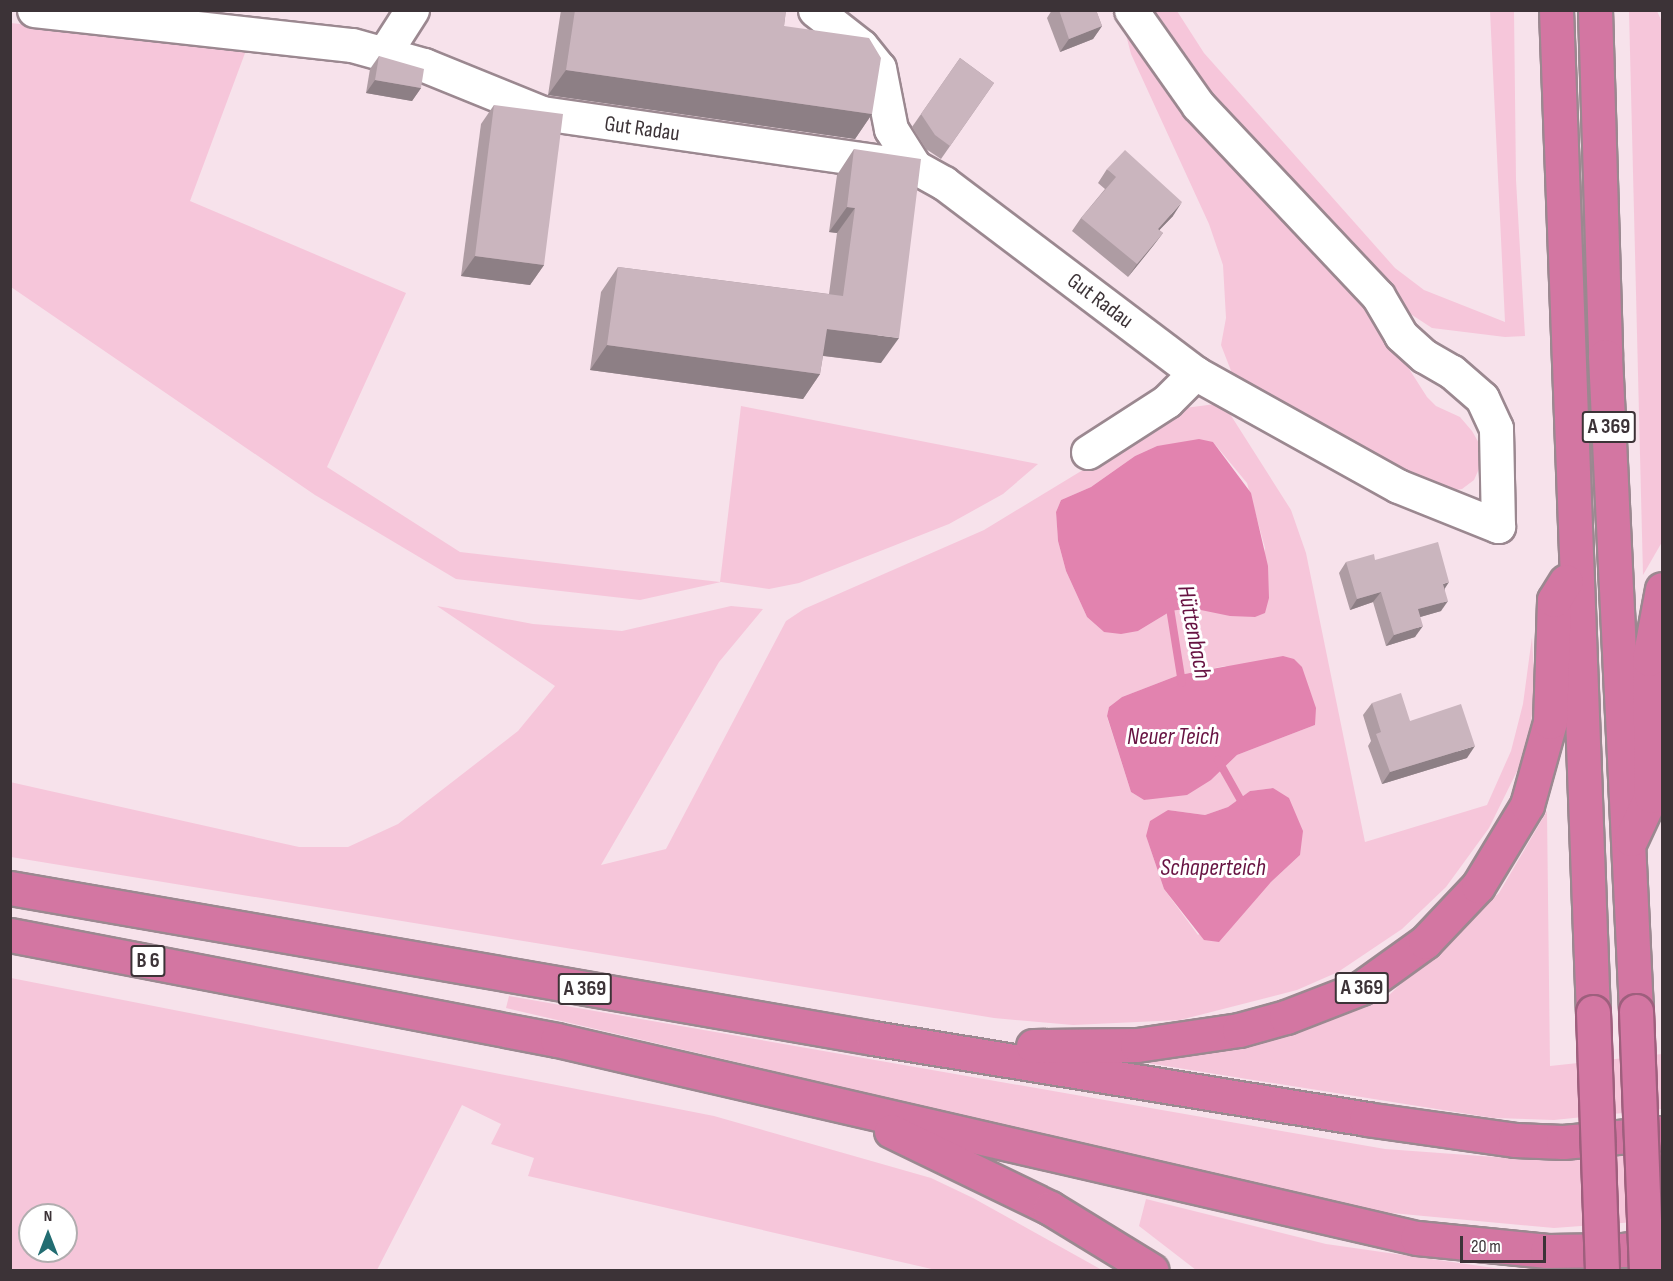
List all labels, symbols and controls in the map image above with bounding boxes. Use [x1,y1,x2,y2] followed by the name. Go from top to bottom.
[603,111,681,147] street label: Gut Radau
[1062,268,1138,334] street label: Gut Radau
[1580,409,1638,445] road number: A 369
[1171,583,1217,681] water label: Hüttenbach
[1127,723,1219,751] water label: Neuer Teich
[1160,854,1266,882] water label: Schaperteich
[130,943,166,979] road number: B 6
[1334,970,1390,1006] road number: A 369
[556,971,614,1007] road number: A 369
[18,1203,78,1263] north arrow
[44,1207,52,1226] text: N
[1463,1224,1548,1262] scale bar
[1471,1236,1501,1257] text: 20 m

